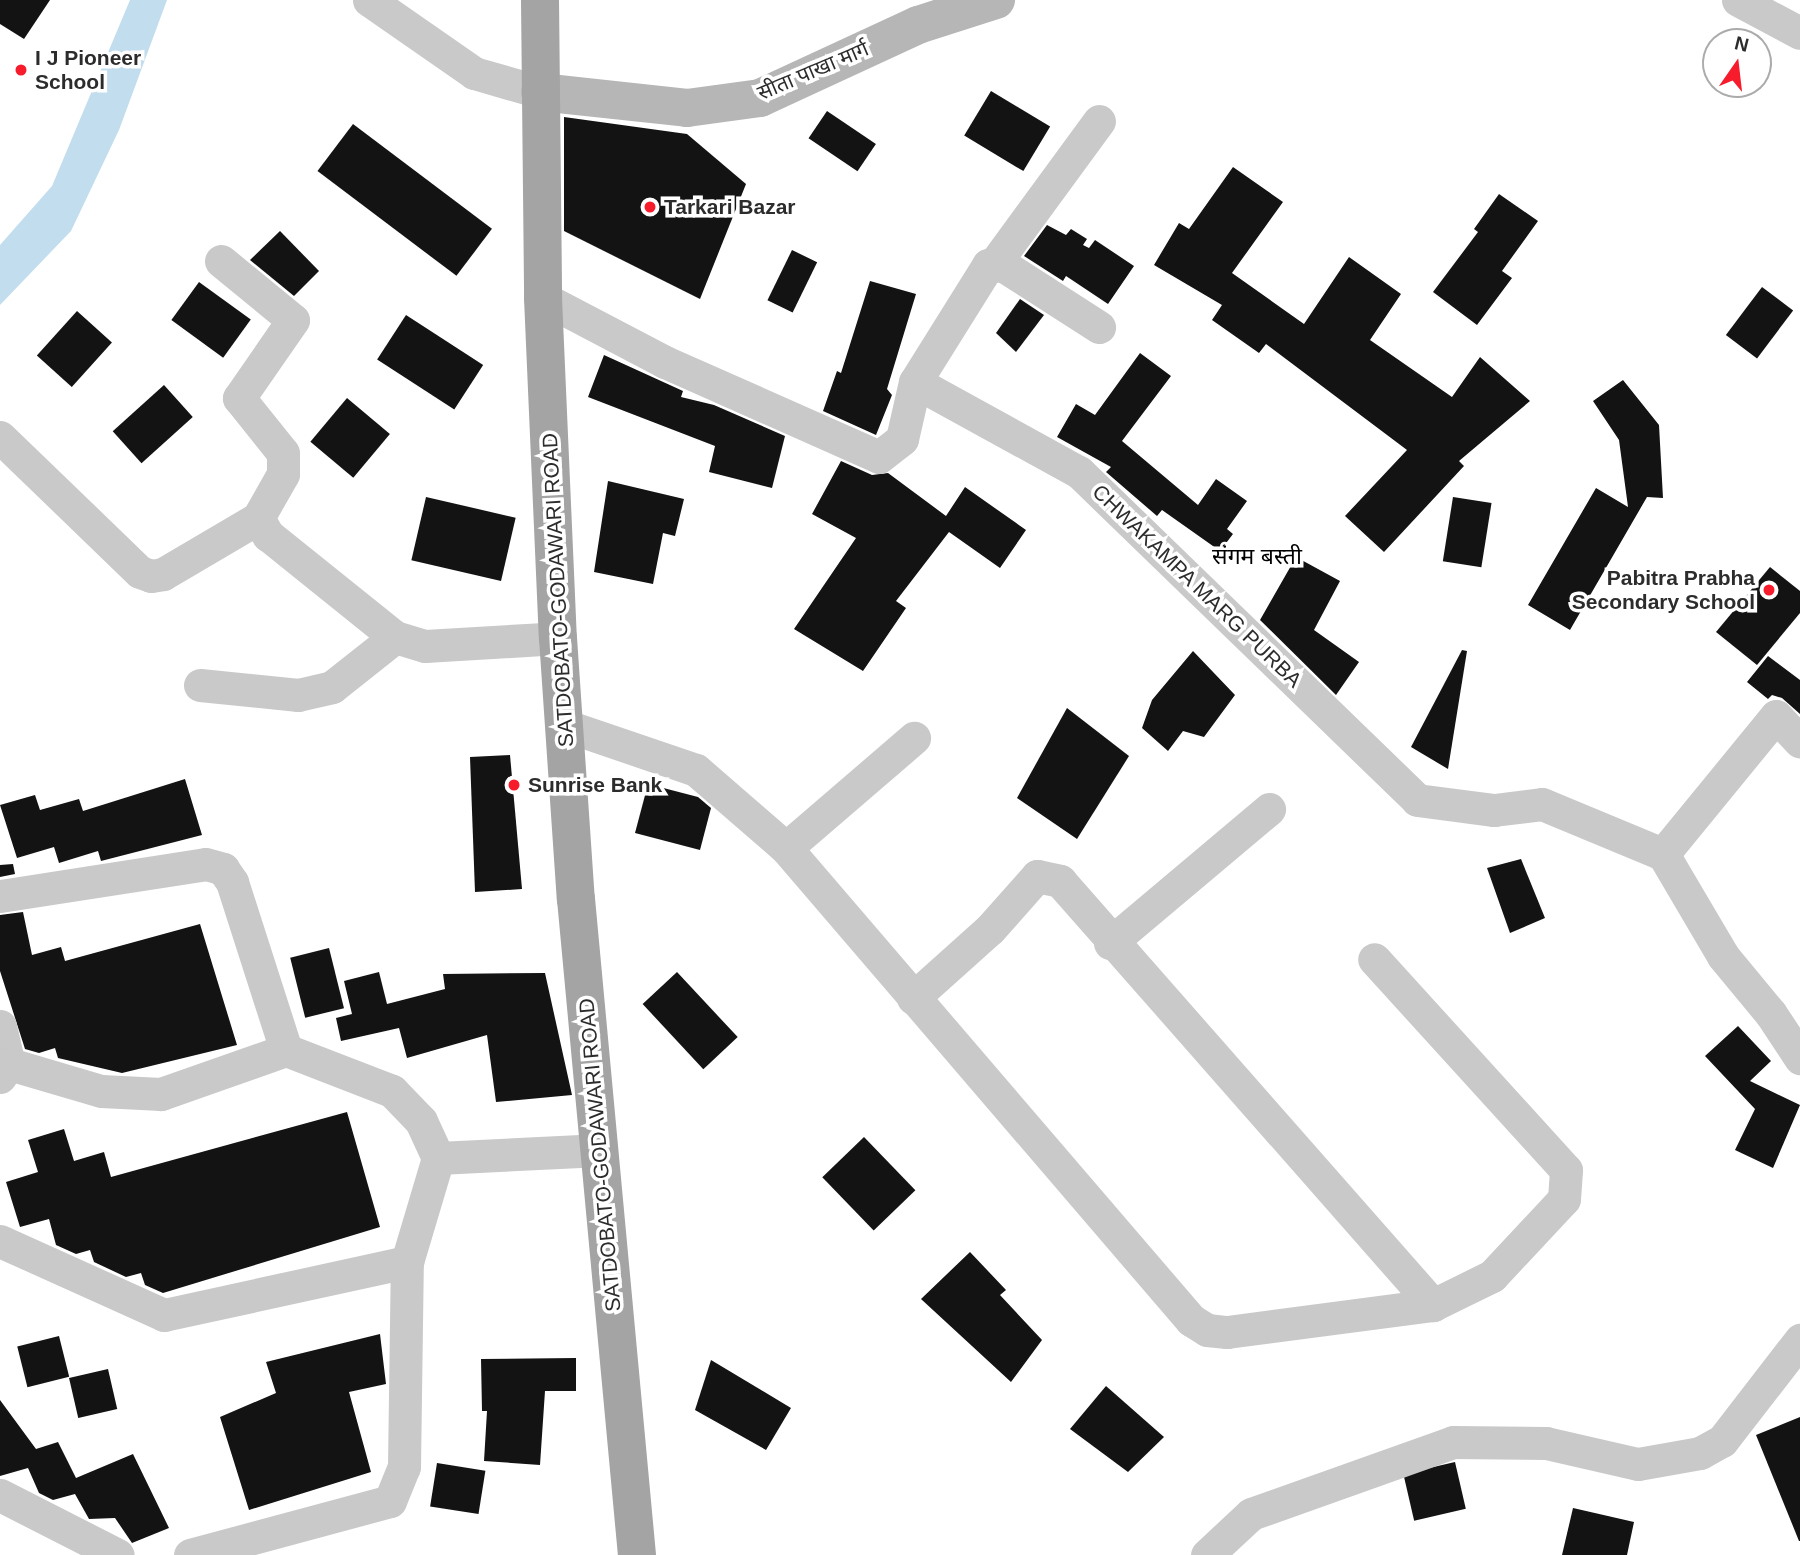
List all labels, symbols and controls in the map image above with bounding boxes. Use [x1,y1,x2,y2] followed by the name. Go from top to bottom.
[1702,28,1772,98] north arrow
[1733,32,1751,56] text: N
[754,36,872,106] street label: सीता पाखा मार्ग
[35,45,141,95] place label: I J Pioneer School
[13,62,29,78] marker: I J Pioneer School
[664,194,796,220] place label: Tarkari Bazar
[642,199,658,215] marker: Tarkari Bazar
[537,432,579,748] street label: SATDOBATO-GODAWARI ROAD
[1087,479,1307,693] street label: CHWAKAMPA MARG PURBA
[1212,542,1302,570] district label: संगम बस्ती
[1572,565,1755,615] place label: Pabitra Prabha Secondary School
[1761,582,1777,598] marker: Pabitra Prabha Secondary School
[528,772,662,798] place label: Sunrise Bank
[506,777,522,793] marker: Sunrise Bank
[574,997,626,1313] street label: SATDOBATO-GODAWARI ROAD

